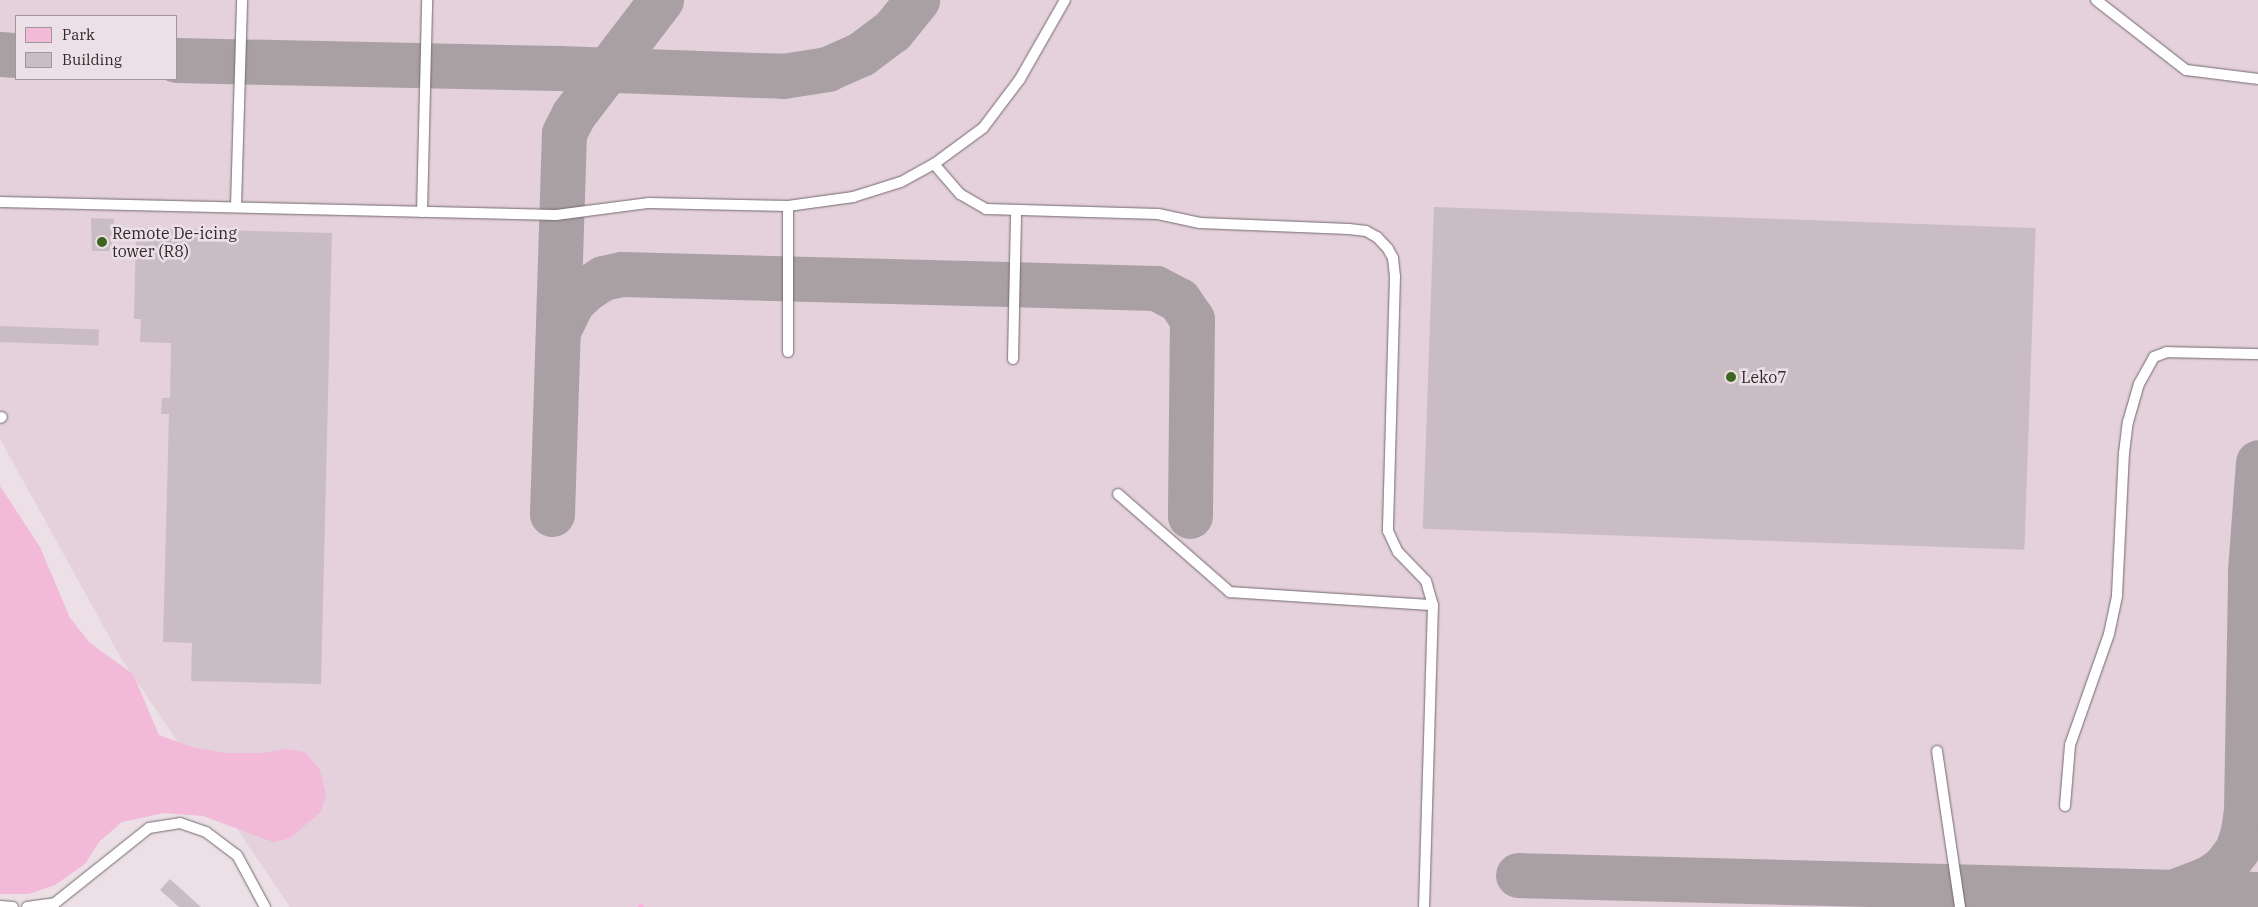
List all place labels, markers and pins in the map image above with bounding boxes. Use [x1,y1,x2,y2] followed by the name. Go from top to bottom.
[112,223,237,261] place label: Remote De-icing tower (R8)
[96,236,108,248] marker: Remote De-icing tower (R8)
[1741,367,1787,387] place label: Leko7
[1725,371,1737,383] marker: Leko7

